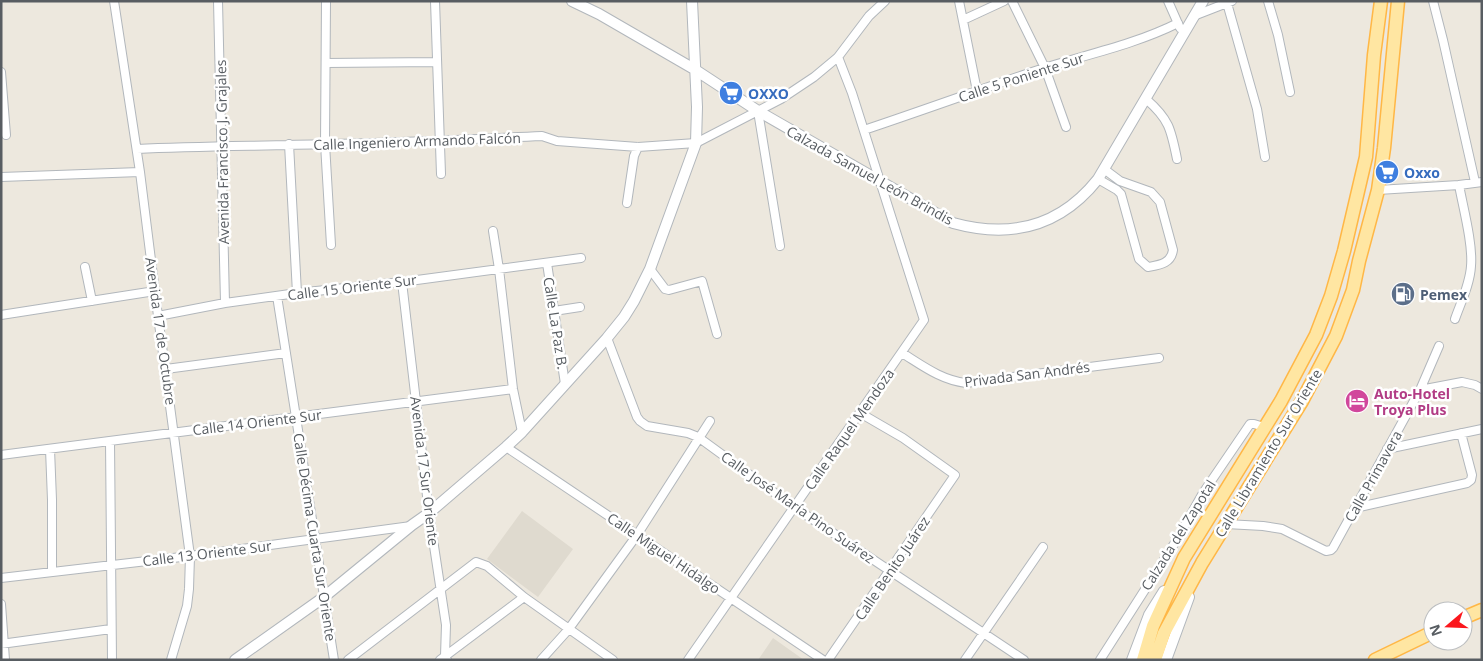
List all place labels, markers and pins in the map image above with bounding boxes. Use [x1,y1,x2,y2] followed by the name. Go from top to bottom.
[718,80,744,106] supermarket icon: OXXO
[748,84,789,103] place label: OXXO
[1374,159,1400,185] supermarket icon: Oxxo
[1404,163,1440,182] place label: Oxxo
[1390,281,1416,307] fuel station icon: Pemex
[1420,285,1468,304] place label: Pemex
[1374,384,1450,419] place label: Auto-Hotel Troya Plus
[1344,388,1370,414] hotel icon: Auto-Hotel Troya Plus

